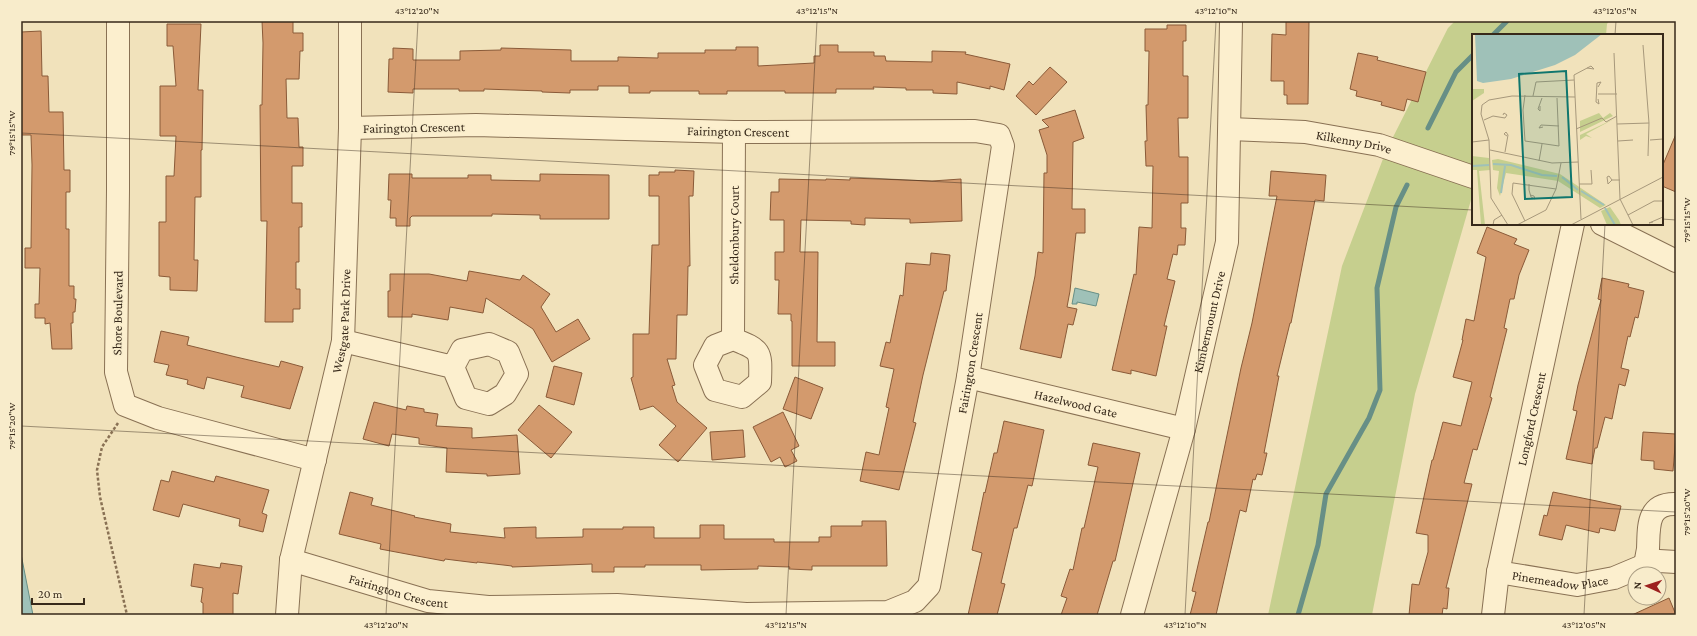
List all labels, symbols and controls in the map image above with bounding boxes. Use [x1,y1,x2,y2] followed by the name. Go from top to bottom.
[395,5,440,16] text: 43°12'20"N
[796,5,839,16] text: 43°12'15"N
[1194,5,1238,16] text: 43°12'10"N
[1593,5,1638,16] text: 43°12'05"N
[1472,34,1663,225] inset map
[6,110,17,155] text: 79°15'15"W
[363,119,466,136] street label: Fairington Crescent
[687,123,790,140] street label: Fairington Crescent
[1315,127,1394,157] street label: Kilkenny Drive
[726,185,742,285] street label: Sheldonbury Court
[1681,197,1692,242] text: 79°15'15"W
[329,268,353,375] street label: Westgate Park Drive
[1190,269,1228,375] street label: Kimbermount Drive
[109,270,126,355] street label: Shore Boulevard
[954,311,986,415] street label: Fairington Crescent
[1514,370,1549,467] street label: Longford Crescent
[1033,386,1119,421] street label: Hazelwood Gate
[6,402,17,449] text: 79°15'20"W
[1681,488,1692,535] text: 79°15'20"W
[1627,566,1667,606] north arrow
[1511,567,1610,593] street label: Pinemeadow Place
[347,571,449,611] street label: Fairington Crescent
[32,580,84,606] scale bar
[1631,581,1643,590] text: N
[38,587,63,601] text: 20 m
[364,619,409,630] text: 43°12'20"N
[765,619,808,630] text: 43°12'15"N
[1163,619,1207,630] text: 43°12'10"N
[1562,619,1607,630] text: 43°12'05"N

